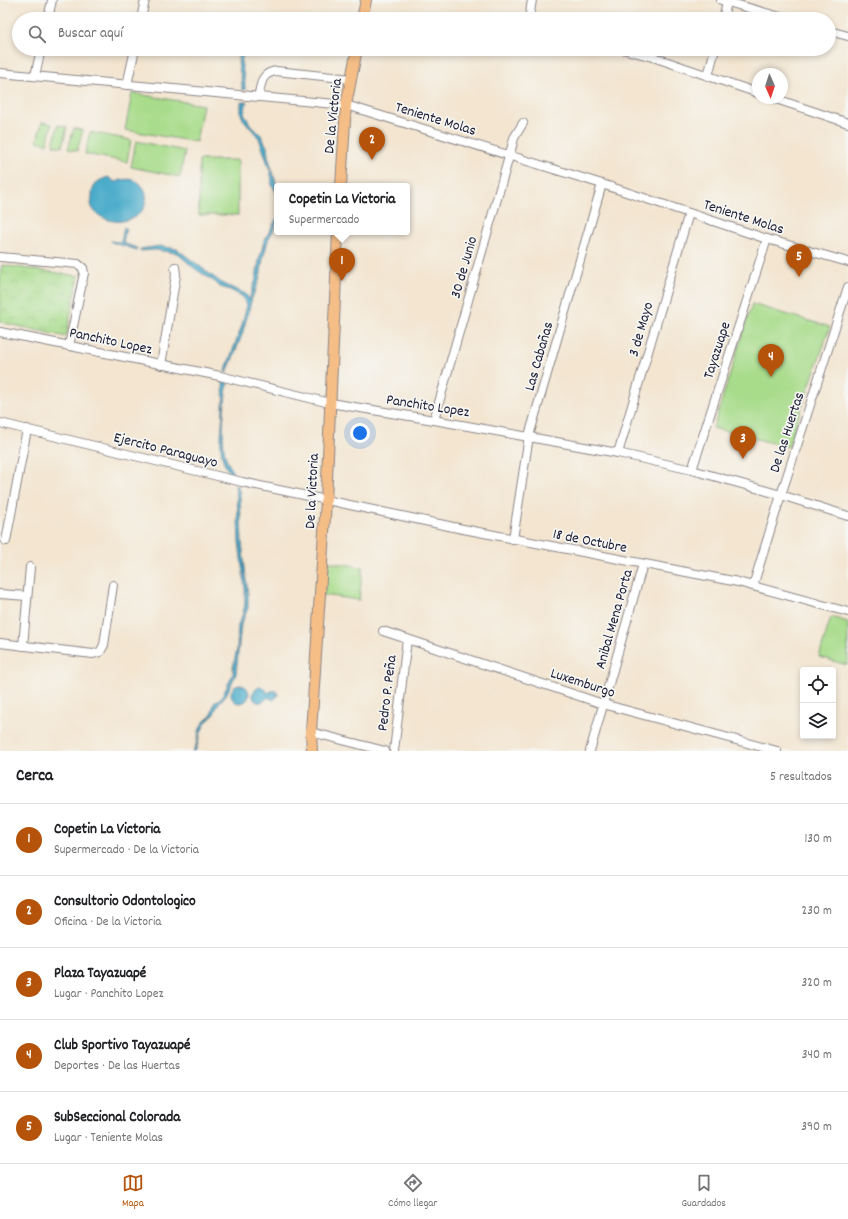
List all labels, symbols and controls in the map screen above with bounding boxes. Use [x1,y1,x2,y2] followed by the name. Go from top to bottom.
[12,12,836,56] search box
[26,23,48,45] icon: search
[58,23,123,45] text: Buscar aquí
[752,68,788,104] north arrow
[319,77,349,155] street label: De la Victoria
[392,97,479,143] street label: Teniente Molas
[359,127,385,160] pin: 2
[274,183,410,235] popup
[289,189,395,211] text: Copetin La Victoria
[700,194,787,241] street label: Teniente Molas
[289,211,359,230] text: Supermercado
[446,234,484,301] street label: 30 de Junio
[786,244,812,277] pin: 5
[329,248,355,281] pin: 1
[624,299,660,359] street label: 3 de Mayo
[520,319,560,394] street label: Las Cabañas
[698,319,738,382] street label: Tayazuape
[67,322,154,362] street label: Panchito Lopez
[758,344,784,377] pin: 4
[384,390,471,424] street label: Panchito Lopez
[765,390,811,476] street label: De las Huertas
[350,423,370,443] your location
[730,426,756,459] pin: 3
[111,427,220,475] street label: Ejercito Paraguayo
[300,452,326,529] street label: De la Victoria
[551,524,629,560] street label: 18 de Octubre
[590,566,640,672] street label: Anibal Mena Porta
[372,653,404,732] street label: Pedro P. Peña
[547,663,618,705] street label: Luxemburgo
[800,667,836,739] map controls
[800,667,836,703] button: locate
[800,703,836,739] button: layers
[16,765,53,789] text: Cerca
[770,768,832,787] text: 5 resultados
[54,819,160,841] text: Copetin La Victoria
[28,830,30,849] text: 1
[804,830,832,849] text: 130 m
[54,841,199,860] text: Supermercado · De la Victoria
[54,891,196,913] text: Consultorio Odontologico
[26,902,32,921] text: 2
[802,902,832,921] text: 230 m
[54,913,161,932] text: Oficina · De la Victoria
[54,963,146,985] text: Plaza Tayazuapé
[26,974,32,993] text: 3
[802,974,832,993] text: 320 m
[54,985,163,1004] text: Lugar · Panchito Lopez
[54,1035,191,1057] text: Club Sportivo Tayazuapé
[26,1046,32,1065] text: 4
[802,1046,832,1065] text: 340 m
[54,1057,180,1076] text: Deportes · De las Huertas
[54,1107,180,1129] text: SubSeccional Colorada
[26,1118,32,1137] text: 5
[801,1118,832,1137] text: 390 m
[54,1129,163,1148] text: Lugar · Teniente Molas
[122,1172,144,1212] tab: Mapa
[388,1172,437,1212] tab: Cómo llegar
[681,1172,726,1212] tab: Guardados

